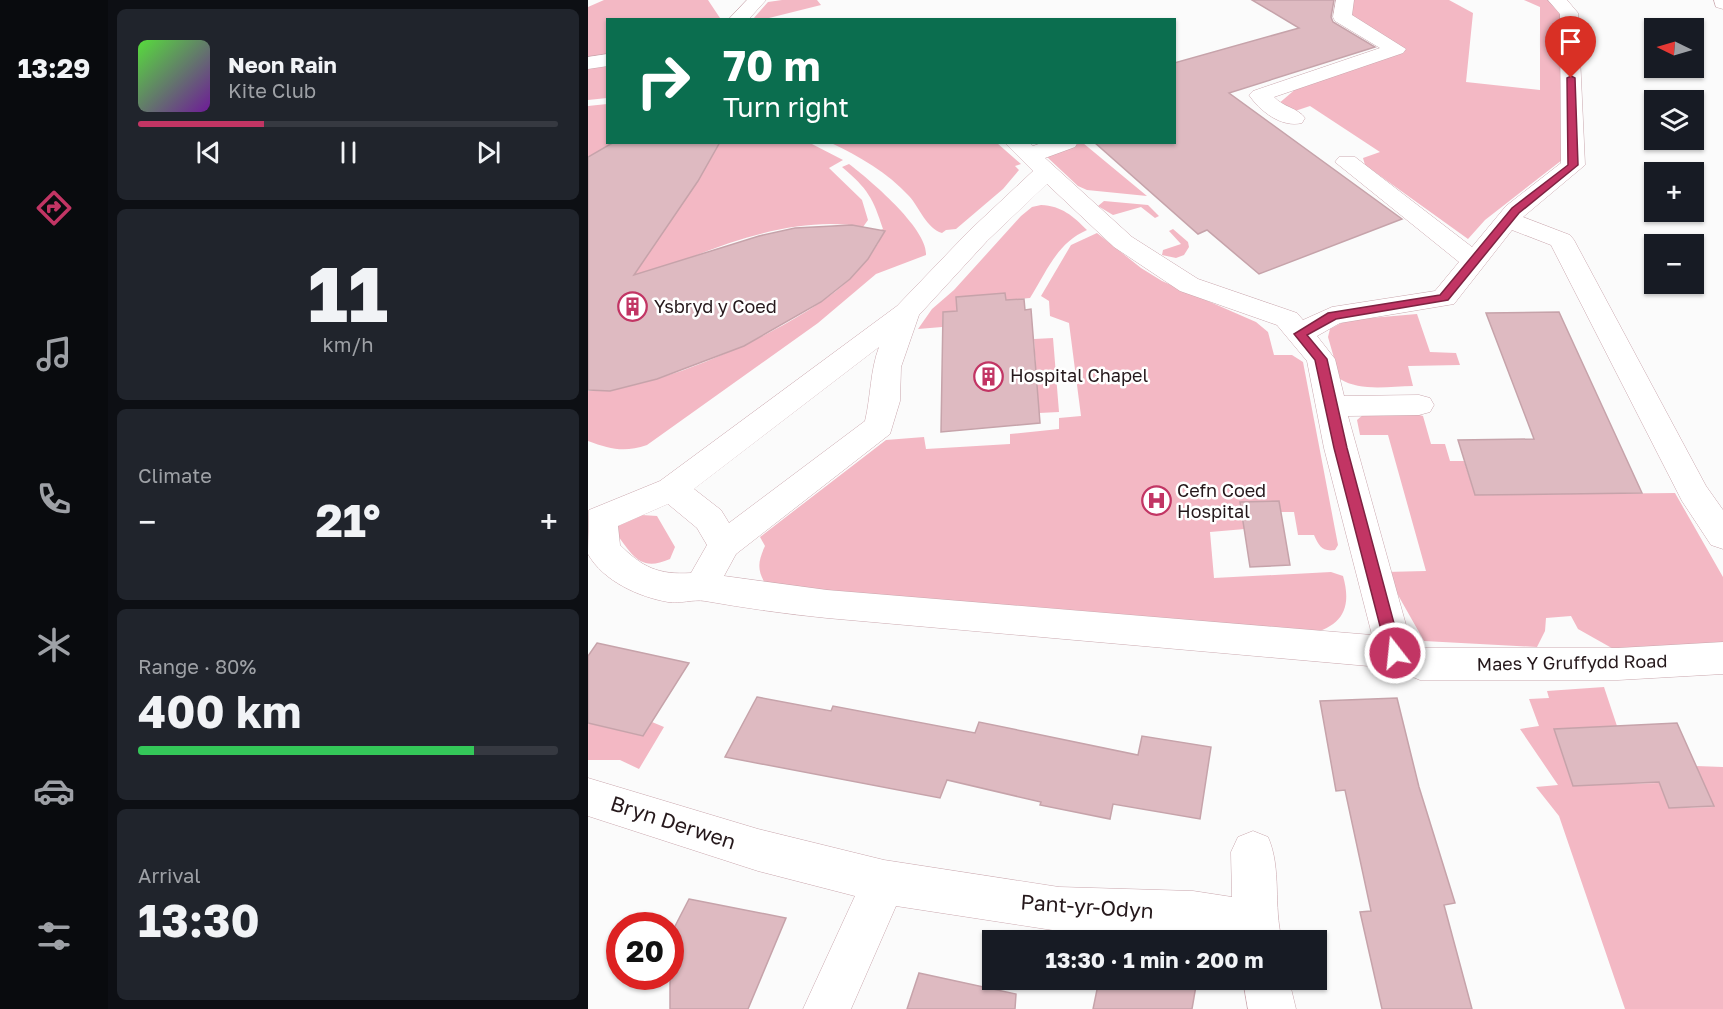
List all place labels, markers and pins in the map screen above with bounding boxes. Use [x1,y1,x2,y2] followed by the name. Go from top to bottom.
[1545,16,1596,78] pin
[617,291,649,323] building icon: Ysbryd y Coed
[654,295,777,317] place label: Ysbryd y Coed
[973,360,1005,392] building icon: Hospital Chapel
[1010,364,1149,386] place label: Hospital Chapel
[1177,479,1266,522] place label: Cefn Coed Hospital
[1140,485,1172,517] hospital icon: Cefn Coed Hospital

